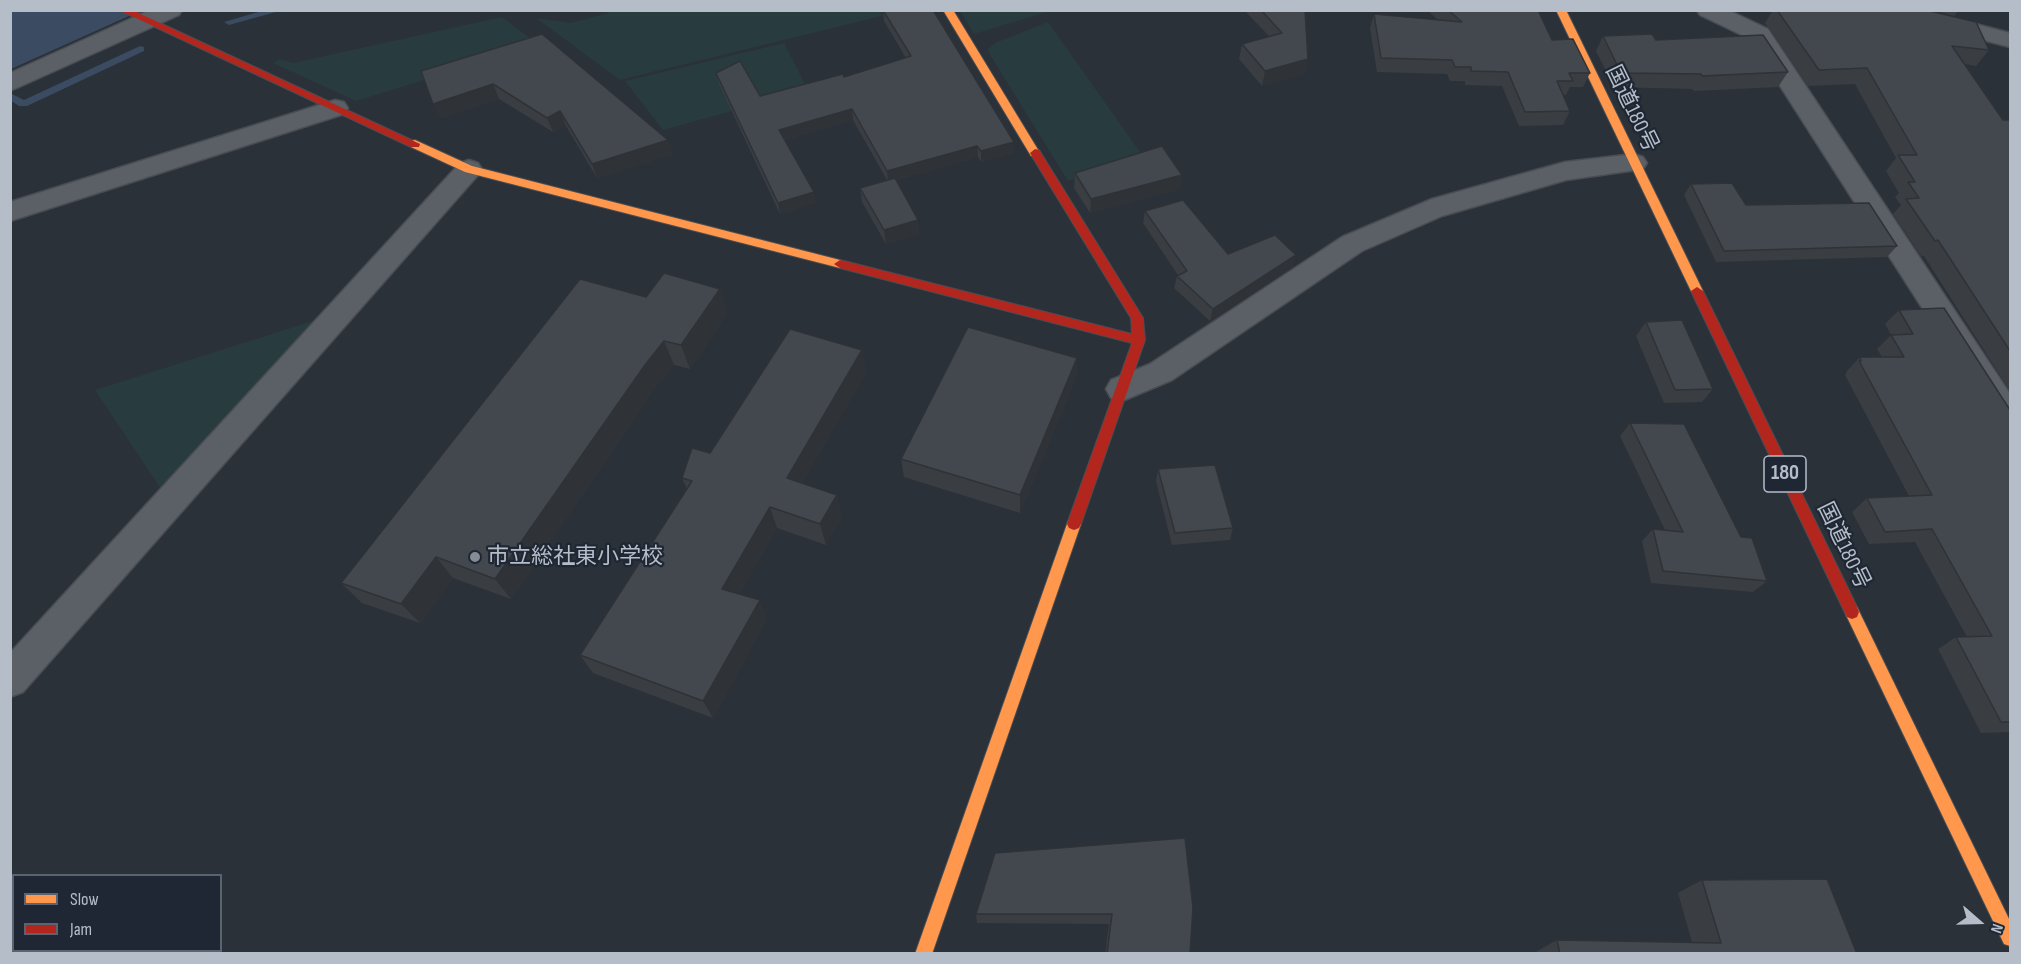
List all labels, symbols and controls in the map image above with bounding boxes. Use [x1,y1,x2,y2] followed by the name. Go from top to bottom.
[1599,61,1663,157] street label: 国道180号
[1764,456,1806,492] road number: 180
[1811,498,1875,594] street label: 国道180号
[487,544,663,570] place label: 市立総社東小学校
[468,550,482,564] marker: 市立総社東小学校
[12,874,222,952] legend
[70,889,99,910] text: Slow
[1949,892,2009,952] north arrow
[70,919,92,940] text: Jam
[1986,921,2007,936] text: N

